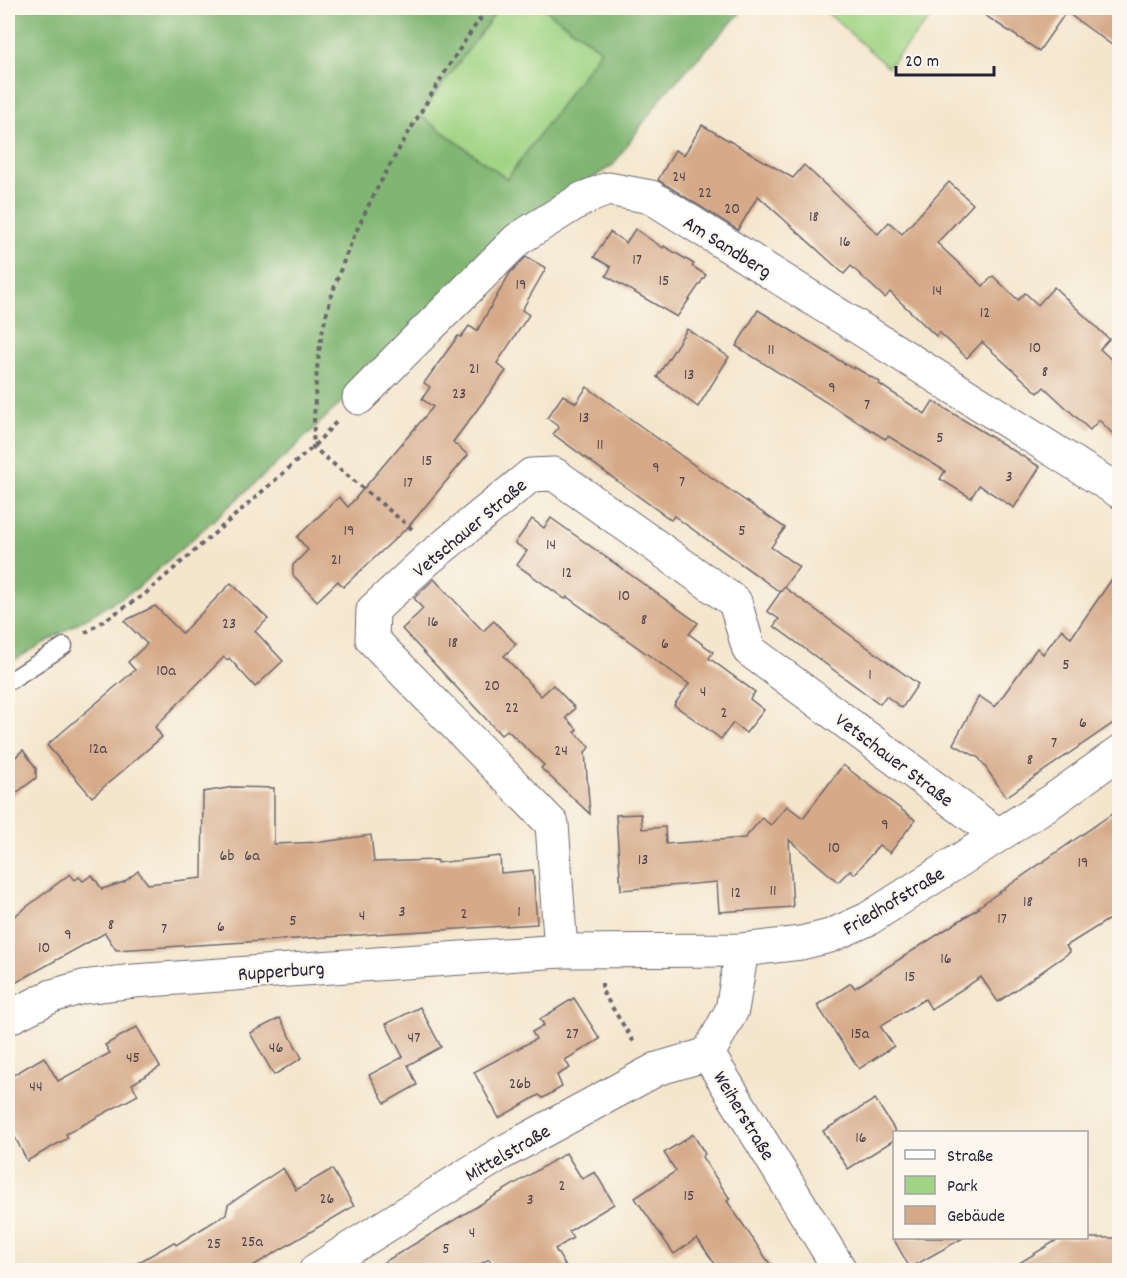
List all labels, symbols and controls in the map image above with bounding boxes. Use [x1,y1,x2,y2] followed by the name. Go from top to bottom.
[896,39,994,77] scale bar
[905,50,939,75] text: 20 m
[672,166,686,189] house number: 24
[698,182,712,205] house number: 22
[724,198,740,221] house number: 20
[809,206,819,229] house number: 18
[677,210,776,287] street label: Am Sandberg
[839,231,851,254] house number: 16
[632,249,642,272] house number: 17
[659,270,669,293] house number: 15
[516,274,526,297] house number: 19
[932,280,942,303] house number: 14
[980,302,990,325] house number: 12
[1029,337,1041,360] house number: 10
[767,339,775,362] house number: 11
[469,358,479,381] house number: 21
[1042,361,1048,384] house number: 8
[684,364,694,387] house number: 13
[828,377,836,400] house number: 9
[452,383,466,406] house number: 23
[864,394,870,417] house number: 7
[579,407,589,430] house number: 13
[936,427,944,450] house number: 5
[596,434,604,457] house number: 11
[422,450,432,473] house number: 15
[652,457,660,480] house number: 9
[1005,466,1013,489] house number: 3
[679,471,685,494] house number: 7
[403,472,413,495] house number: 17
[408,473,534,586] street label: Vetschauer Straße
[344,520,354,543] house number: 19
[738,520,746,543] house number: 5
[546,534,556,557] house number: 14
[331,549,341,572] house number: 21
[562,562,572,585] house number: 12
[618,585,630,608] house number: 10
[641,609,647,632] house number: 8
[427,611,439,634] house number: 16
[222,613,236,636] house number: 23
[448,632,458,655] house number: 18
[661,633,669,656] house number: 6
[1062,654,1070,677] house number: 5
[156,660,176,683] house number: 10a
[868,664,872,687] house number: 1
[484,675,500,698] house number: 20
[700,681,706,704] house number: 4
[505,697,519,720] house number: 22
[721,702,728,725] house number: 2
[828,708,958,815] street label: Vetschauer Straße
[1079,712,1087,735] house number: 6
[1051,732,1057,755] house number: 7
[89,738,107,761] house number: 12a
[554,740,568,763] house number: 24
[1027,749,1033,772] house number: 8
[881,814,889,837] house number: 9
[828,837,840,860] house number: 10
[220,845,234,868] house number: 6b
[244,845,260,868] house number: 6a
[638,849,648,872] house number: 13
[1078,852,1088,875] house number: 19
[838,861,951,944] street label: Friedhofstraße
[769,880,777,903] house number: 11
[731,882,741,905] house number: 12
[1023,891,1033,914] house number: 18
[398,901,406,924] house number: 3
[517,901,521,924] house number: 1
[461,903,468,926] house number: 2
[359,905,365,928] house number: 4
[997,908,1007,931] house number: 17
[289,910,297,933] house number: 5
[108,914,114,937] house number: 8
[217,916,225,939] house number: 6
[161,918,167,941] house number: 7
[64,924,72,947] house number: 9
[38,937,50,960] house number: 10
[940,948,952,971] house number: 16
[237,956,325,990] street label: Rupperburg
[905,966,915,989] house number: 15
[565,1023,579,1046] house number: 27
[851,1023,870,1046] house number: 15a
[408,1027,420,1050] house number: 47
[269,1037,283,1060] house number: 46
[126,1047,140,1070] house number: 45
[705,1066,780,1167] street label: Weiherstraße
[509,1073,531,1096] house number: 26b
[29,1076,43,1099] house number: 44
[461,1119,557,1190] street label: Mittelstraße
[855,1127,867,1150] house number: 16
[893,1131,1088,1239] legend
[947,1145,993,1170] text: Straße
[559,1175,566,1198] house number: 2
[947,1175,978,1200] text: Park
[684,1185,694,1208] house number: 15
[320,1188,335,1211] house number: 26
[526,1189,534,1212] house number: 3
[947,1205,1005,1230] text: Gebäude
[469,1222,475,1245] house number: 4
[241,1231,263,1254] house number: 25a
[207,1233,221,1256] house number: 25
[442,1238,450,1261] house number: 5

